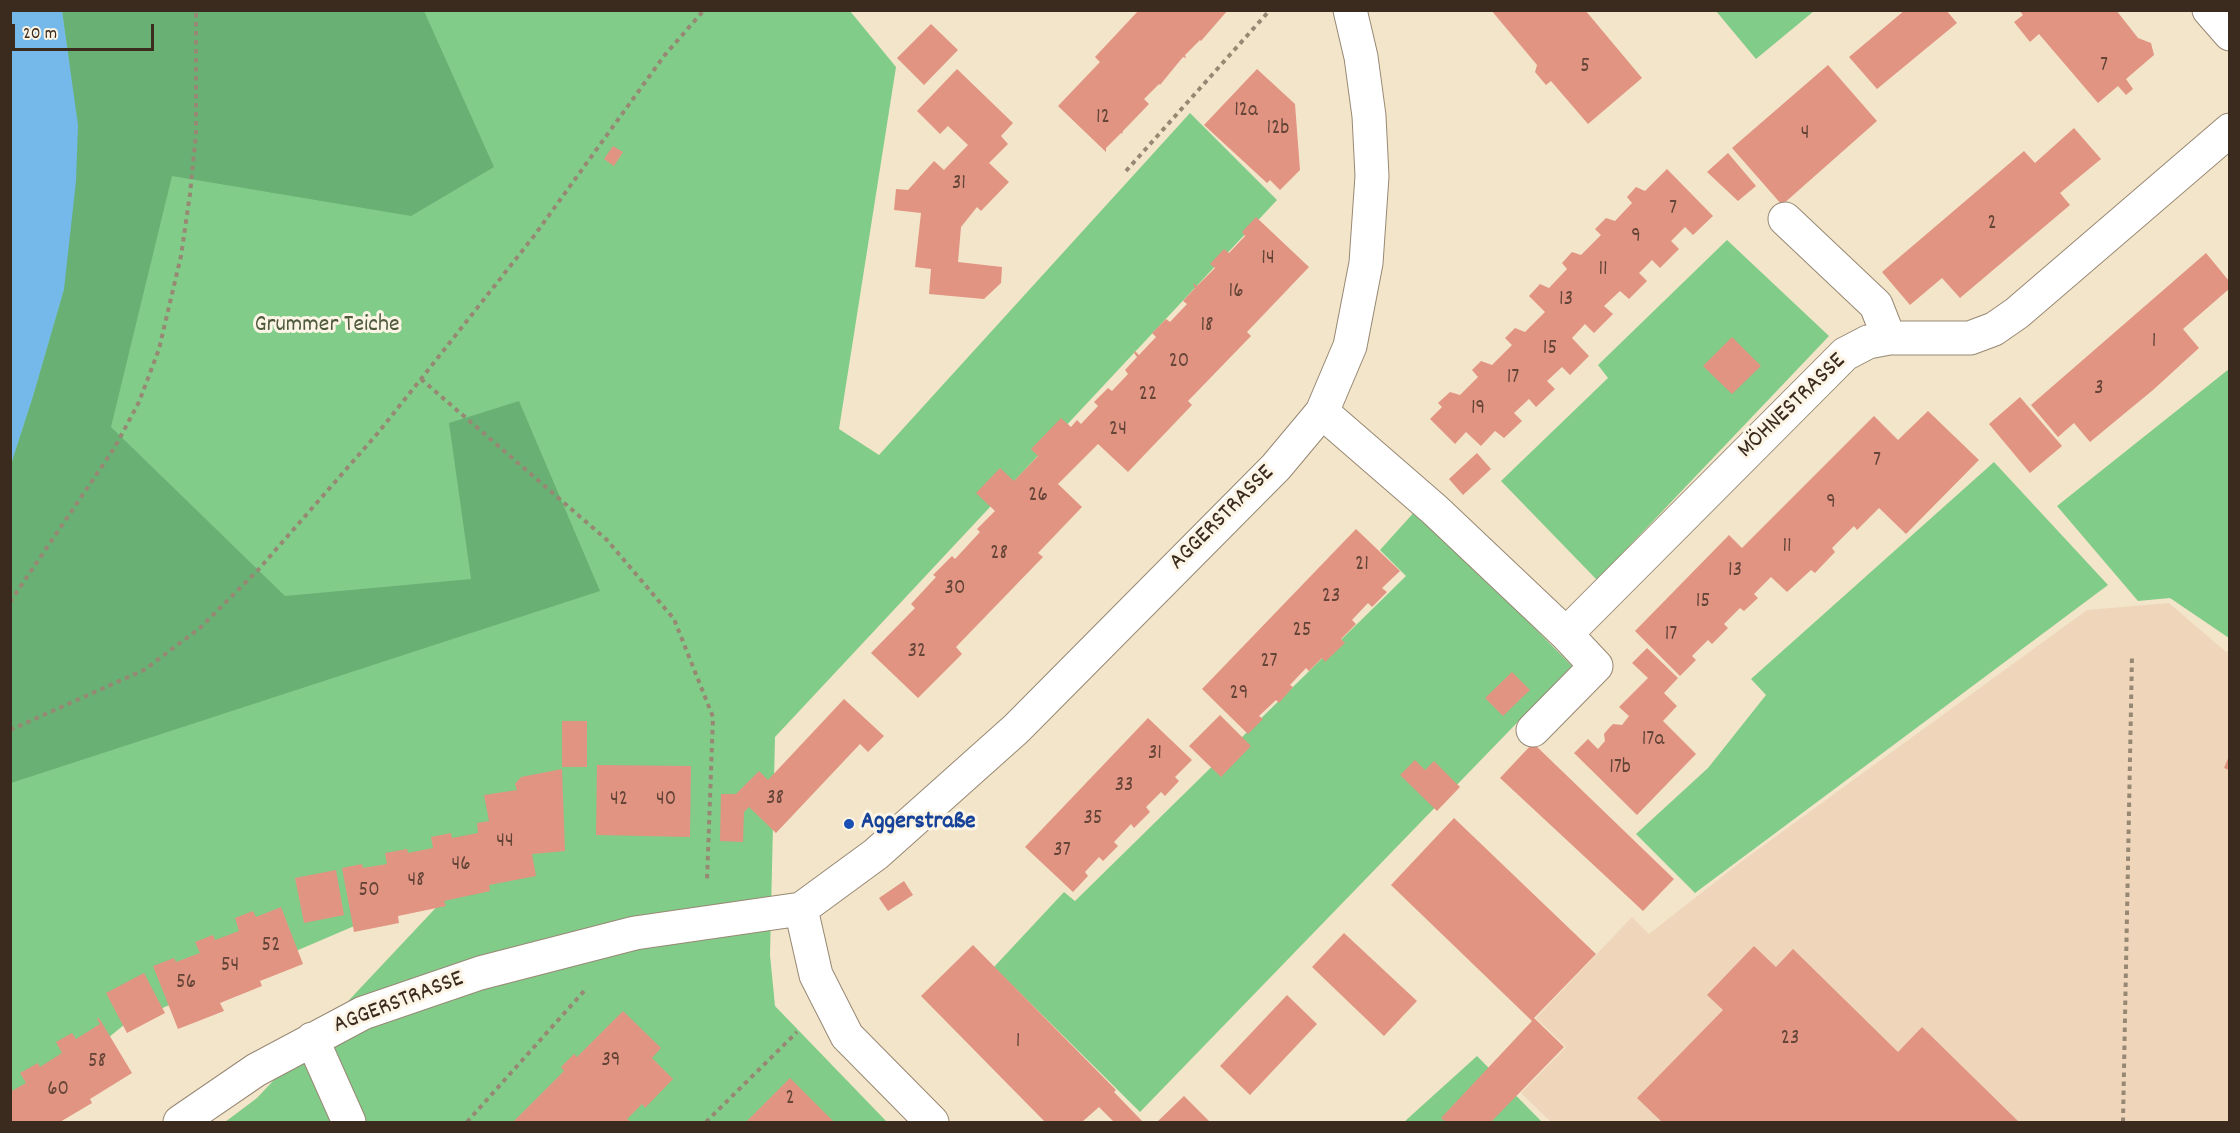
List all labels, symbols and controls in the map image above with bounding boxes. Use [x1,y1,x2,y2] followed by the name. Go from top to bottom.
[15,12,158,50] scale bar
[23,22,57,47] text: 20 m
[2100,54,2108,80] house number: 7
[1580,55,1590,81] house number: 5
[1234,99,1258,125] house number: 12a
[1096,106,1110,132] house number: 12
[1267,117,1289,143] house number: 12b
[1801,122,1809,148] house number: 4
[952,172,966,198] house number: 31
[1669,197,1677,223] house number: 7
[1987,212,1997,238] house number: 2
[1631,225,1641,251] house number: 9
[1261,247,1275,273] house number: 14
[1598,258,1608,284] house number: 11
[1229,280,1243,306] house number: 16
[1559,288,1573,314] house number: 13
[254,313,400,341] park label: Grummer Teiche
[1200,314,1214,340] house number: 18
[2152,330,2156,356] house number: 1
[1543,337,1557,363] house number: 15
[1733,348,1853,466] street label: MÖHNESTRASSE
[1169,350,1189,376] house number: 20
[1507,366,1519,392] house number: 17
[2094,377,2104,403] house number: 3
[1139,383,1157,409] house number: 22
[1471,397,1485,423] house number: 19
[1109,418,1127,444] house number: 24
[1873,449,1881,475] house number: 7
[1164,460,1282,578] street label: AGGERSTRASSE
[1028,484,1048,510] house number: 26
[1826,491,1836,517] house number: 9
[1782,535,1792,561] house number: 11
[990,542,1008,568] house number: 28
[1355,553,1369,579] house number: 21
[1728,559,1742,585] house number: 13
[945,577,965,603] house number: 30
[1322,585,1340,611] house number: 23
[1696,590,1710,616] house number: 15
[1293,619,1311,645] house number: 25
[1665,623,1677,649] house number: 17
[908,640,926,666] house number: 32
[1260,650,1278,676] house number: 27
[1230,682,1248,708] house number: 29
[1642,728,1664,754] house number: 17a
[1148,742,1162,768] house number: 31
[1609,756,1631,782] house number: 17b
[1115,774,1133,800] house number: 33
[766,787,784,813] house number: 38
[610,788,628,814] house number: 42
[656,788,676,814] house number: 40
[1083,807,1103,833] house number: 35
[861,810,976,838] place label: Aggerstraße
[842,817,856,831] marker: Aggerstraße
[496,830,514,856] house number: 44
[1053,839,1071,865] house number: 37
[451,853,471,879] house number: 46
[407,869,425,895] house number: 48
[358,879,380,905] house number: 50
[262,934,280,960] house number: 52
[221,954,239,980] house number: 54
[330,966,468,1042] street label: AGGERSTRASSE
[176,971,196,997] house number: 56
[1781,1027,1799,1053] house number: 23
[1016,1030,1020,1056] house number: 1
[602,1049,620,1075] house number: 39
[88,1050,106,1076] house number: 58
[47,1078,69,1104] house number: 60
[785,1087,795,1113] house number: 2

